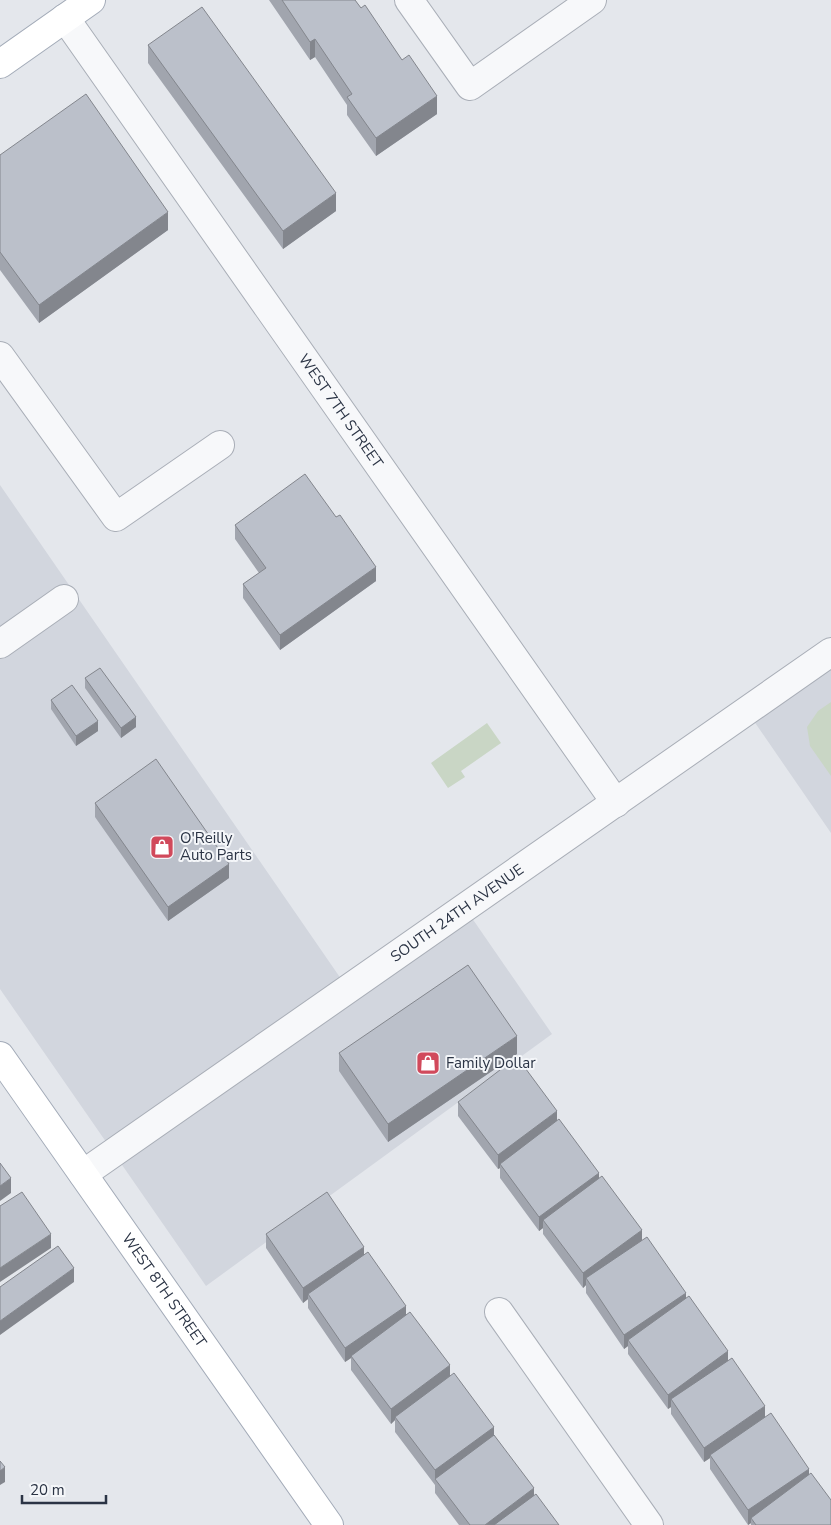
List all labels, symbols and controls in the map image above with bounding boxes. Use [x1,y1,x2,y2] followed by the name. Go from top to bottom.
[294,350,388,472] street label: WEST 7TH STREET
[180,828,252,865] place label: O'Reilly Auto Parts
[149,834,175,860] shop icon: O'Reilly Auto Parts
[386,860,528,967] street label: SOUTH 24TH AVENUE
[415,1050,441,1076] shop icon: Family Dollar
[446,1053,536,1073] place label: Family Dollar
[117,1229,211,1351] street label: WEST 8TH STREET
[22,1472,106,1504] scale bar
[30,1480,65,1500] text: 20 m

